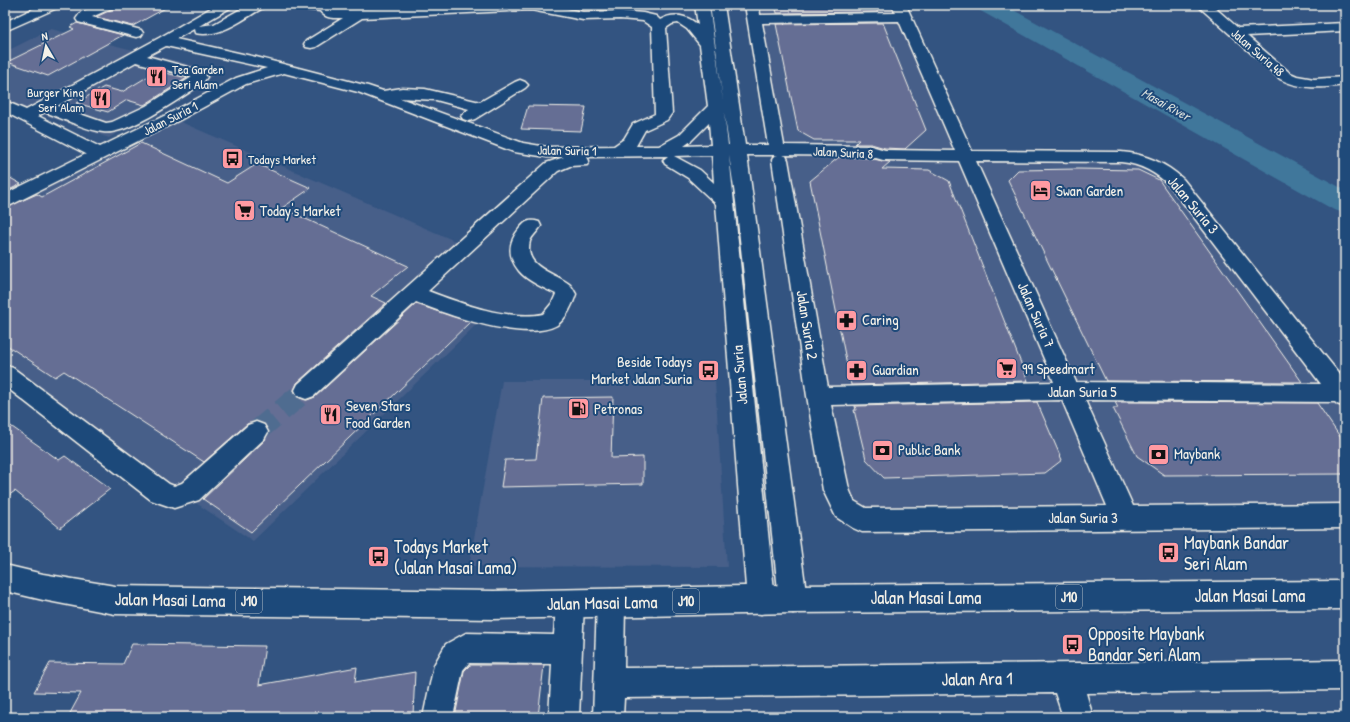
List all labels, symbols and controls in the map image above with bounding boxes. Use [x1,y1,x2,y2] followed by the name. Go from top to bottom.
[1228,24,1289,80] street label: Jalan Suria 48
[26,26,66,66] north arrow
[40,29,49,43] text: N
[172,60,224,93] place label: Tea Garden Seri Alam
[143,63,169,89] restaurant icon: Tea Garden Seri Alam
[27,83,84,116] place label: Burger King Seri Alam
[1138,83,1195,126] water label: Masai River
[87,86,113,112] restaurant icon: Burger King Seri Alam
[140,96,201,139] street label: Jalan Suria 1
[537,140,597,160] street label: Jalan Suria 1
[812,141,874,163] street label: Jalan Suria 8
[219,146,245,172] bus stop icon: Todays Market
[248,150,316,168] place label: Todays Market
[1163,171,1224,238] street label: Jalan Suria 3
[1027,178,1053,204] hotel icon: Swan Garden
[1056,180,1124,201] place label: Swan Garden
[232,198,258,224] supermarket icon: Today's Market
[260,200,342,221] place label: Today's Market
[1013,278,1060,351] street label: Jalan Suria 7
[792,289,823,361] street label: Jalan Suria 2
[833,307,859,333] pharmacy icon: Caring
[862,309,899,330] place label: Caring
[726,344,753,406] street label: Jalan Suria
[591,351,692,389] place label: Beside Todays Market Jalan Suria
[994,356,1020,382] supermarket icon: 99 Speedmart
[843,357,869,383] pharmacy icon: Guardian
[695,358,721,384] bus stop icon: Beside Todays Market Jalan Suria
[1022,358,1095,379] place label: 99 Speedmart
[872,359,919,380] place label: Guardian
[1047,381,1117,402] street label: Jalan Suria 5
[345,395,411,433] place label: Seven Stars Food Garden
[565,396,591,422] fuel station icon: Petronas
[594,398,643,419] place label: Petronas
[318,402,344,428] restaurant icon: Seven Stars Food Garden
[870,437,896,463] bank icon: Public Bank
[898,439,961,460] place label: Public Bank
[1145,441,1171,467] bank icon: Maybank
[1174,443,1220,464] place label: Maybank
[1048,507,1118,528] street label: Jalan Suria 3
[1184,530,1289,576] place label: Maybank Bandar Seri Alam
[394,534,517,580] place label: Todays Market (Jalan Masai Lama)
[1155,540,1181,566] bus stop icon: Maybank Bandar Seri Alam
[365,544,391,570] bus stop icon: Todays Market (Jalan Masai Lama)
[1195,583,1305,608] street label: Jalan Masai Lama
[871,585,981,610] street label: Jalan Masai Lama
[1056,585,1082,609] road number: J10
[114,586,226,613] street label: Jalan Masai Lama
[236,589,262,613] road number: J10
[546,589,658,616] street label: Jalan Masai Lama
[673,589,699,613] road number: J10
[1088,621,1205,667] place label: Opposite Maybank Bandar Seri Alam
[1059,631,1085,657] bus stop icon: Opposite Maybank Bandar Seri Alam
[941,665,1013,692] street label: Jalan Ara 1

